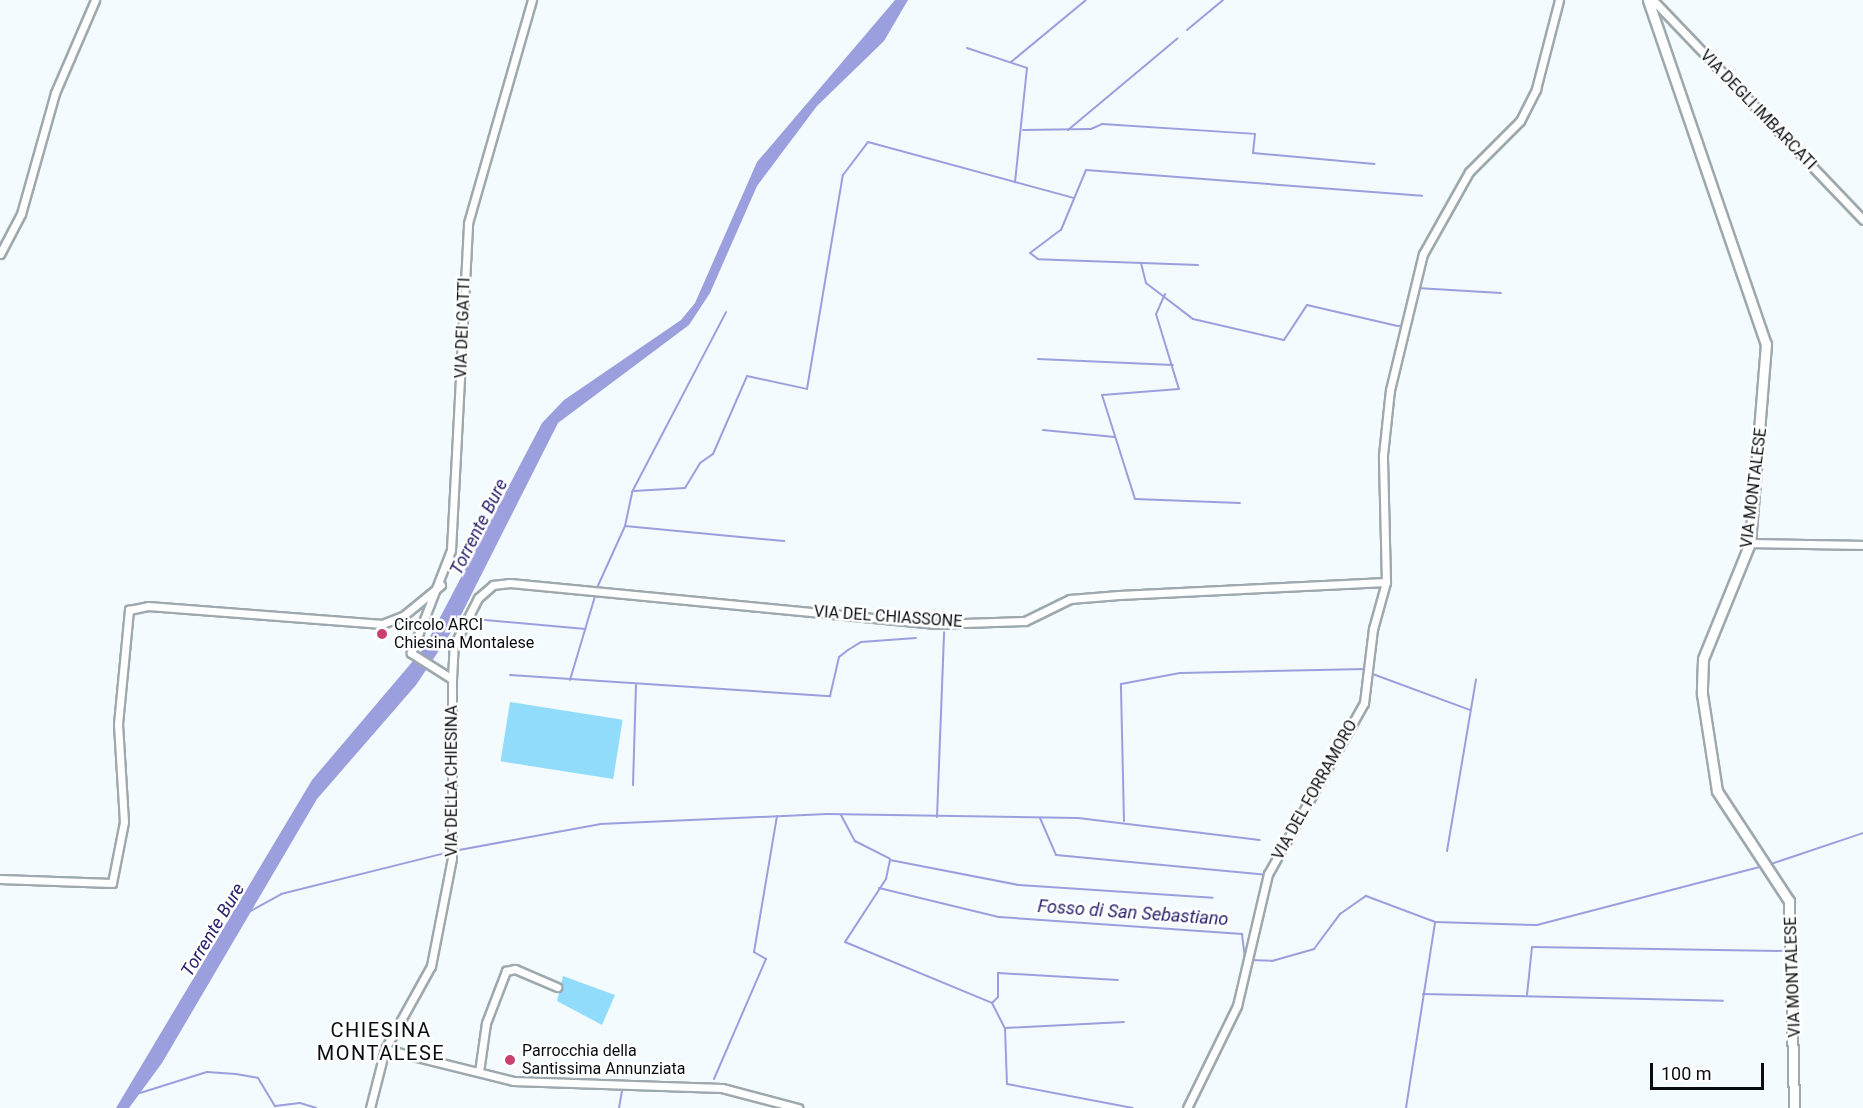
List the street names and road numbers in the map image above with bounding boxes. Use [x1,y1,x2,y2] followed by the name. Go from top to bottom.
[1696,46,1820,174] street label: VIA DEGLI IMBARCATI
[452,277,474,379] street label: VIA DEI GATTI
[1737,427,1771,549] street label: VIA MONTALESE
[813,602,963,632] street label: VIA DEL CHIASSONE
[442,705,462,857] street label: VIA DELLA CHIESINA
[1269,717,1361,863] street label: VIA DEL FORRAMORO
[1781,916,1805,1038] street label: VIA MONTALESE

